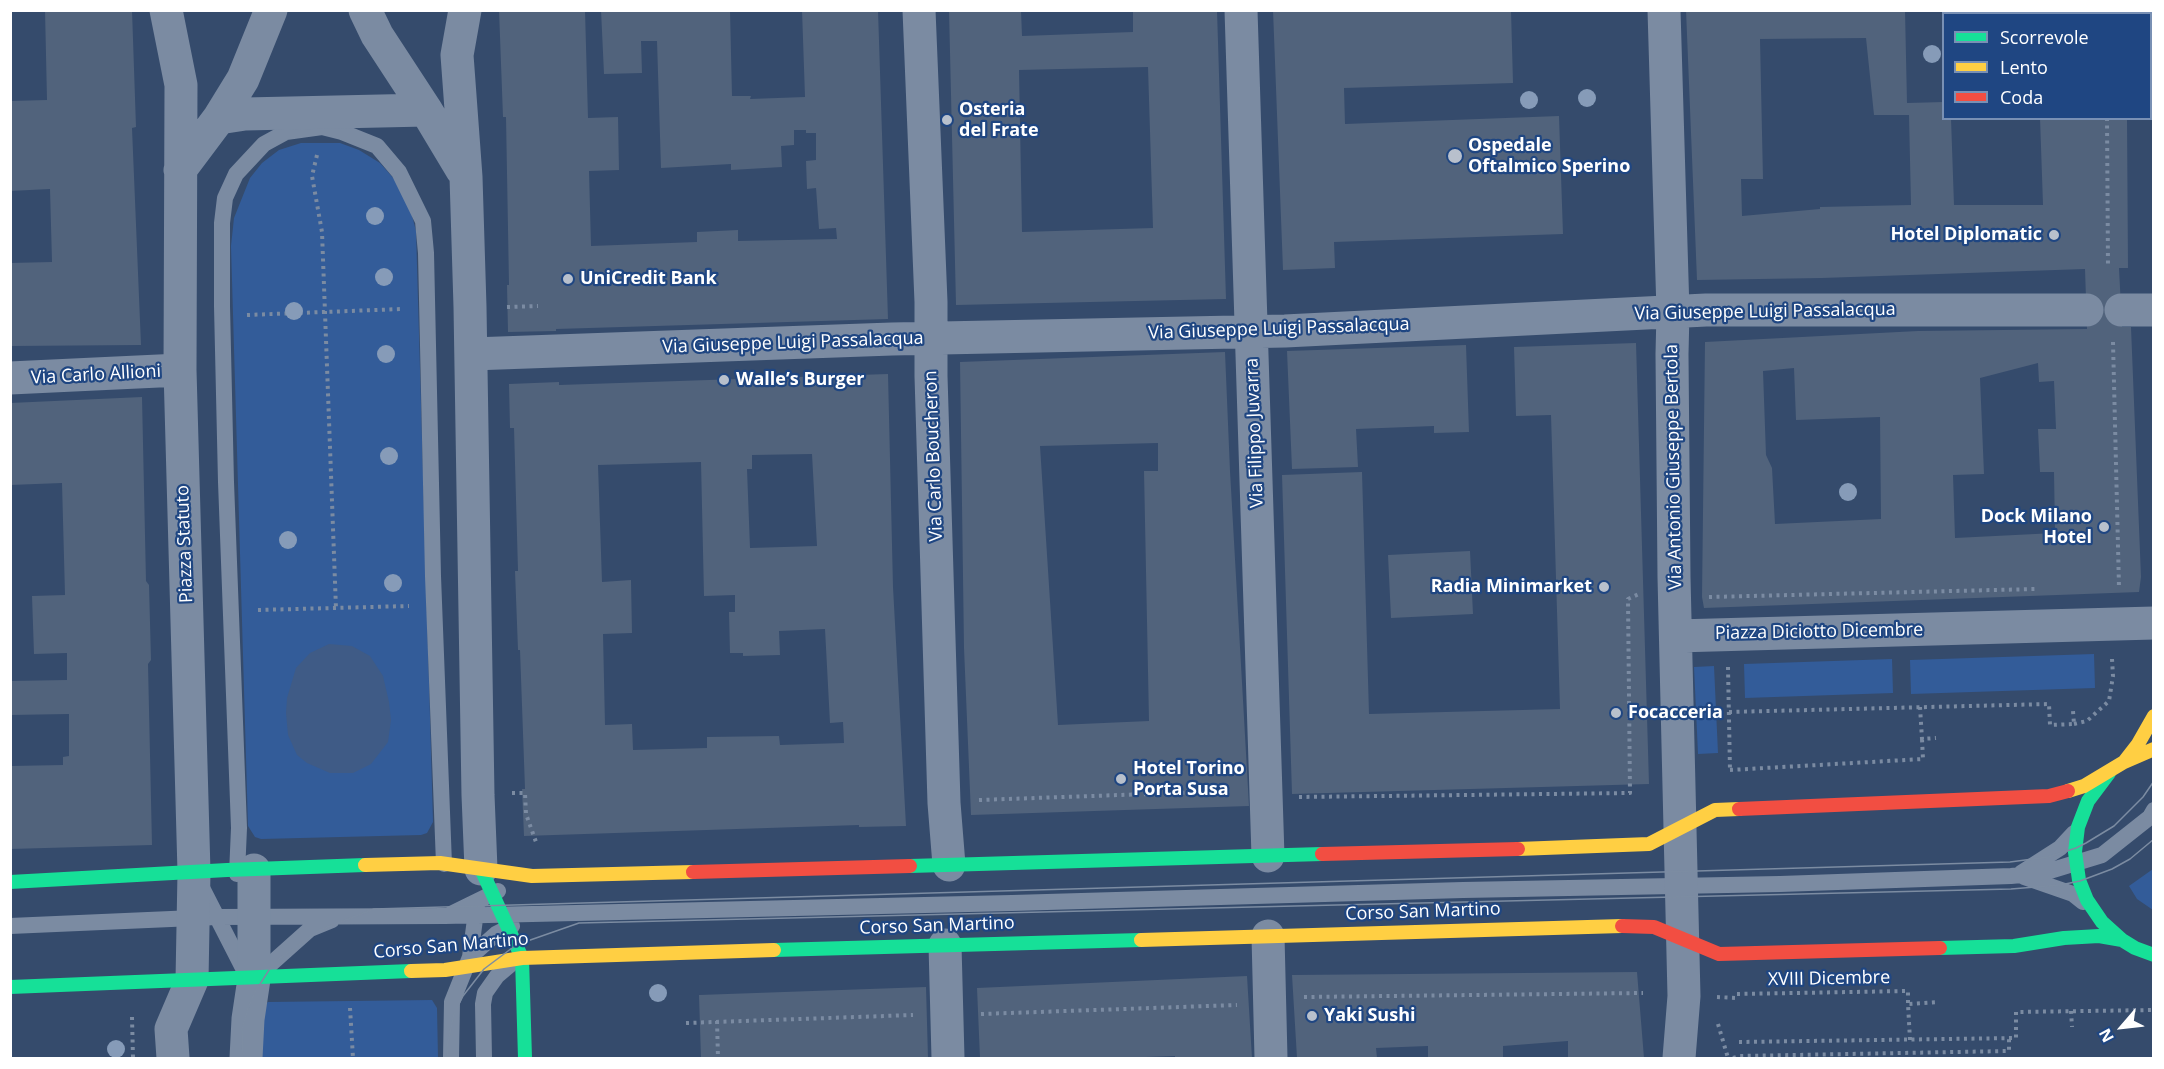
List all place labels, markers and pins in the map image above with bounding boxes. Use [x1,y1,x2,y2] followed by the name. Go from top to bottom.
[959,99,1039,142] place label: Osteria del Frate
[940,113,954,127] marker: Osteria del Frate
[1468,135,1630,178] place label: Ospedale Oftalmico Sperino
[1446,147,1464,165] marker: Ospedale Oftalmico Sperino
[1891,224,2042,246] place label: Hotel Diplomatic
[2047,228,2061,242] marker: Hotel Diplomatic
[580,268,717,290] place label: UniCredit Bank
[561,272,575,286] marker: UniCredit Bank
[736,369,864,391] place label: Walle’s Burger
[717,373,731,387] marker: Walle’s Burger
[1981,506,2092,548] place label: Dock Milano Hotel
[2097,520,2111,534] marker: Dock Milano Hotel
[1431,576,1592,598] place label: Radia Minimarket
[1597,580,1611,594] marker: Radia Minimarket
[1628,702,1723,724] place label: Focacceria
[1609,706,1623,720] marker: Focacceria
[1133,758,1245,800] place label: Hotel Torino Porta Susa
[1114,772,1128,786] marker: Hotel Torino Porta Susa
[1324,1005,1415,1027] place label: Yaki Sushi
[1305,1009,1319,1023] marker: Yaki Sushi

